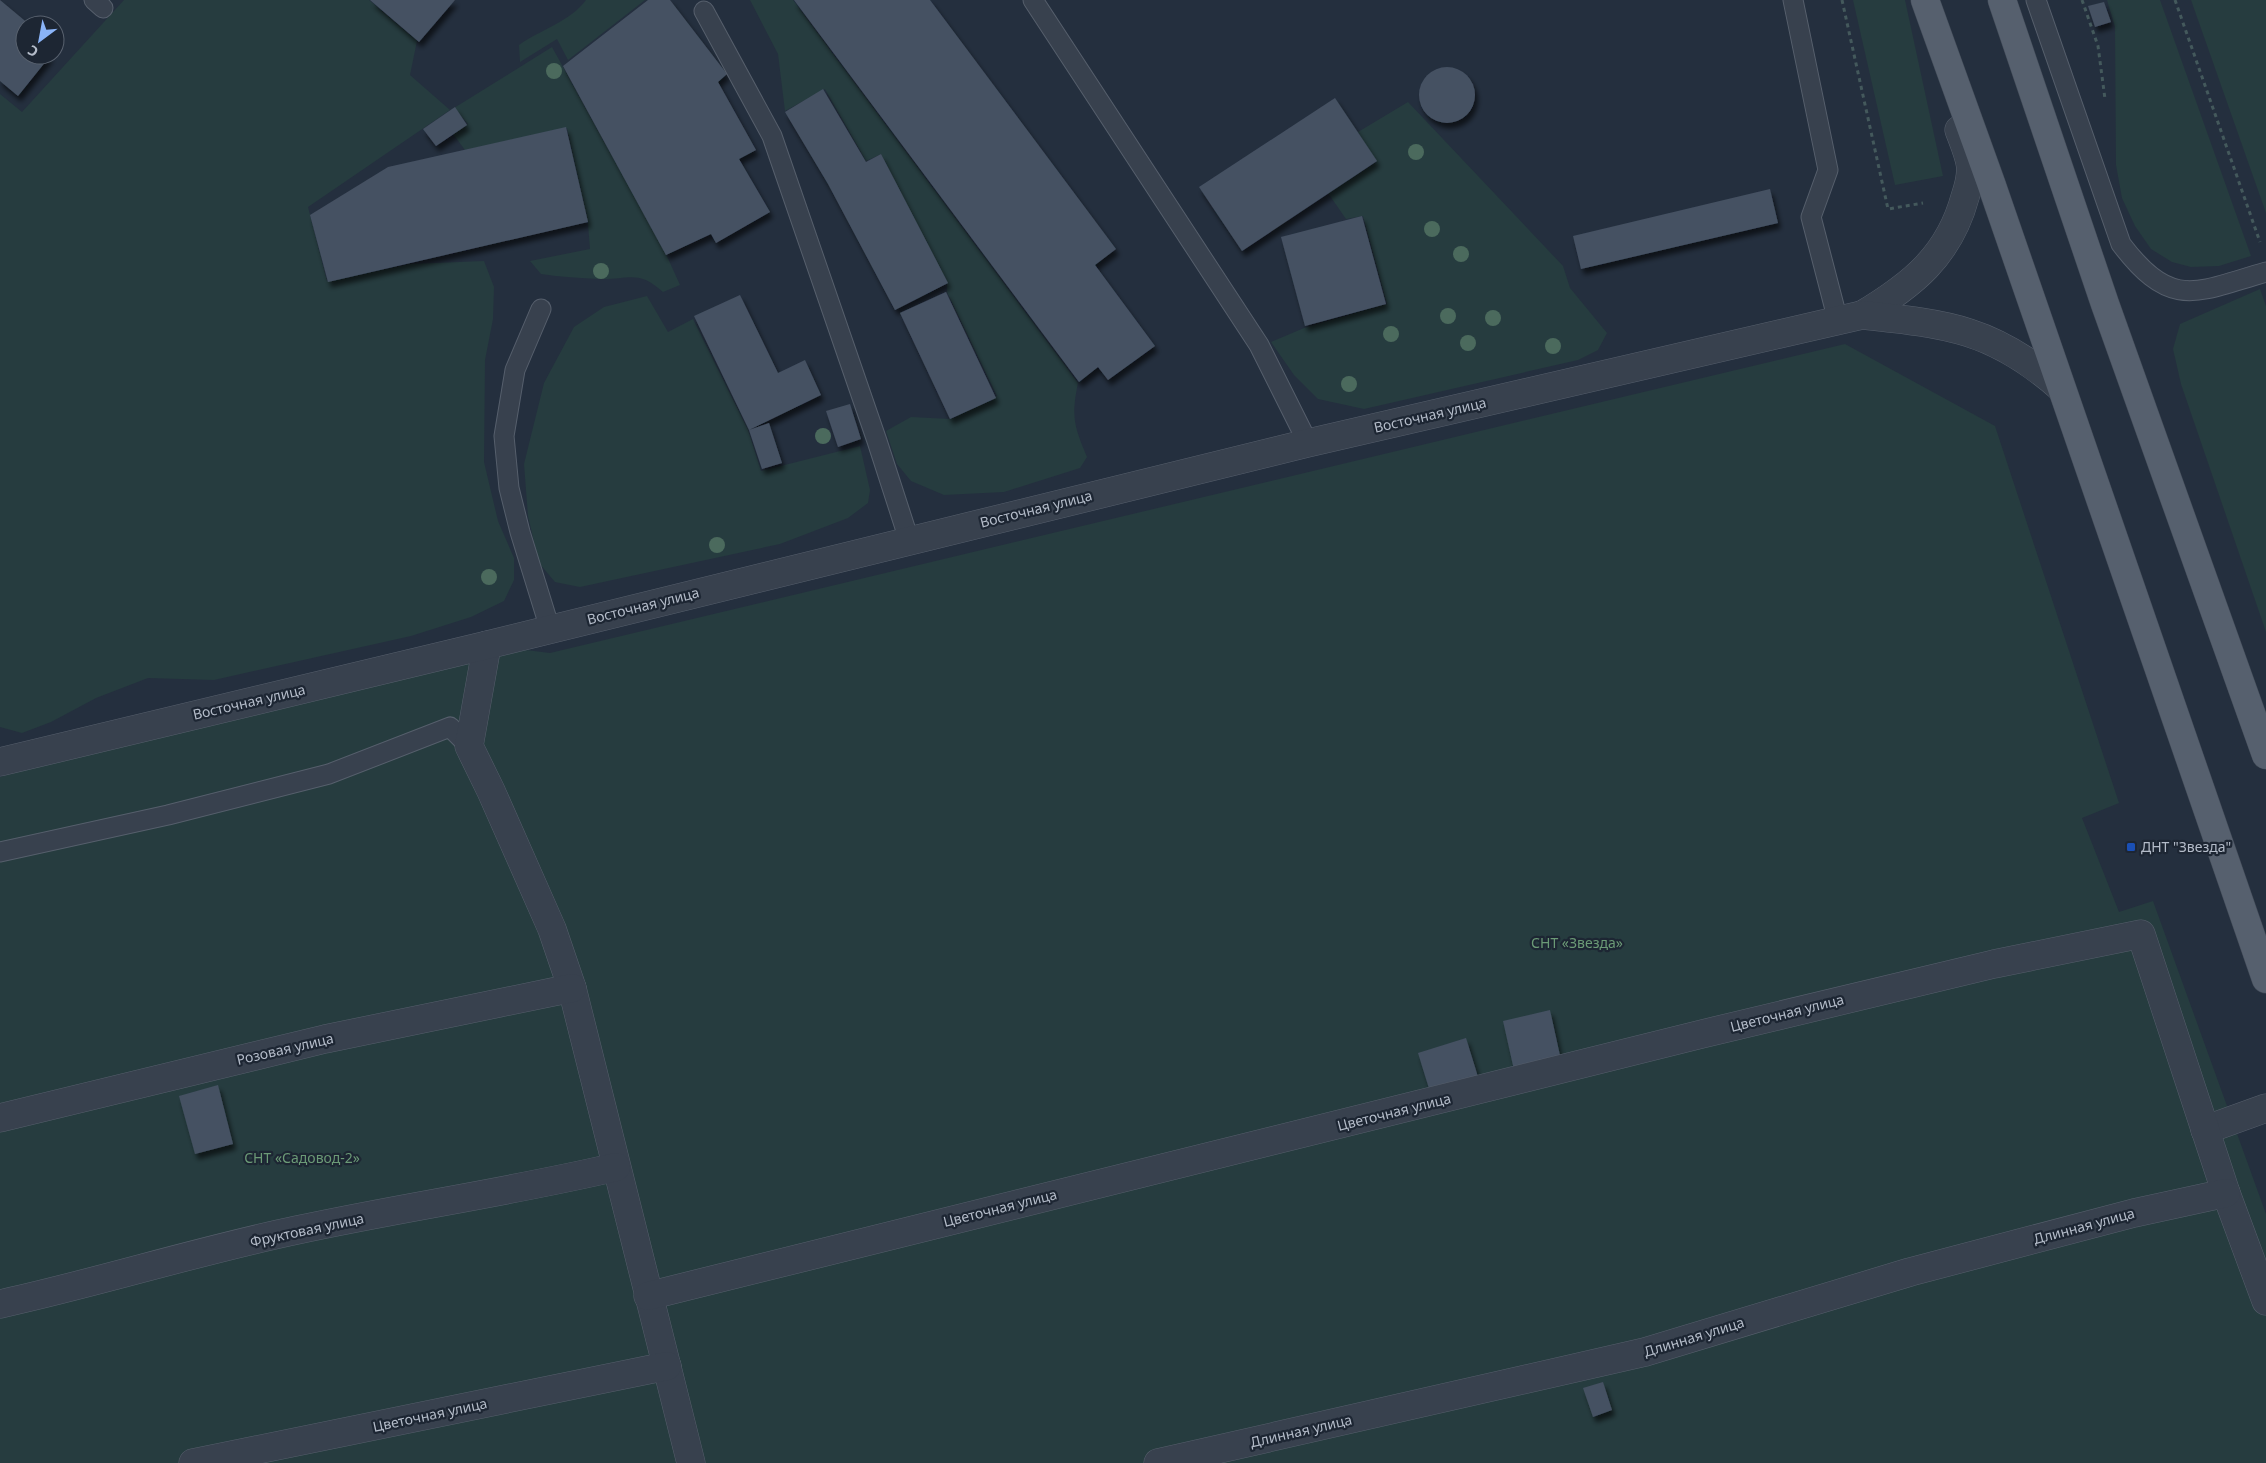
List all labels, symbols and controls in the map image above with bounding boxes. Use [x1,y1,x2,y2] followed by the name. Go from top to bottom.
[15,15,65,65] north arrow
[24,41,42,62] text: С
[1372,392,1488,437] street label: Восточная улица
[978,485,1094,532] street label: Восточная улица
[585,582,701,629] street label: Восточная улица
[191,679,307,724] street label: Восточная улица
[2141,837,2231,856] place label: ДНТ "Звезда"
[2125,841,2137,853] marker: ДНТ "Звезда"
[1531,933,1623,952] park label: СНТ «Звезда»
[1728,989,1846,1036] street label: Цветочная улица
[235,1028,335,1069] street label: Розовая улица
[1335,1088,1453,1135] street label: Цветочная улица
[244,1148,360,1167] park label: СНТ «Садовод-2»
[941,1184,1059,1231] street label: Цветочная улица
[2031,1203,2137,1248] street label: Длинная улица
[248,1208,366,1251] street label: Фруктовая улица
[1641,1312,1746,1361] street label: Длинная улица
[371,1393,489,1436] street label: Цветочная улица
[1248,1410,1354,1451] street label: Длинная улица

